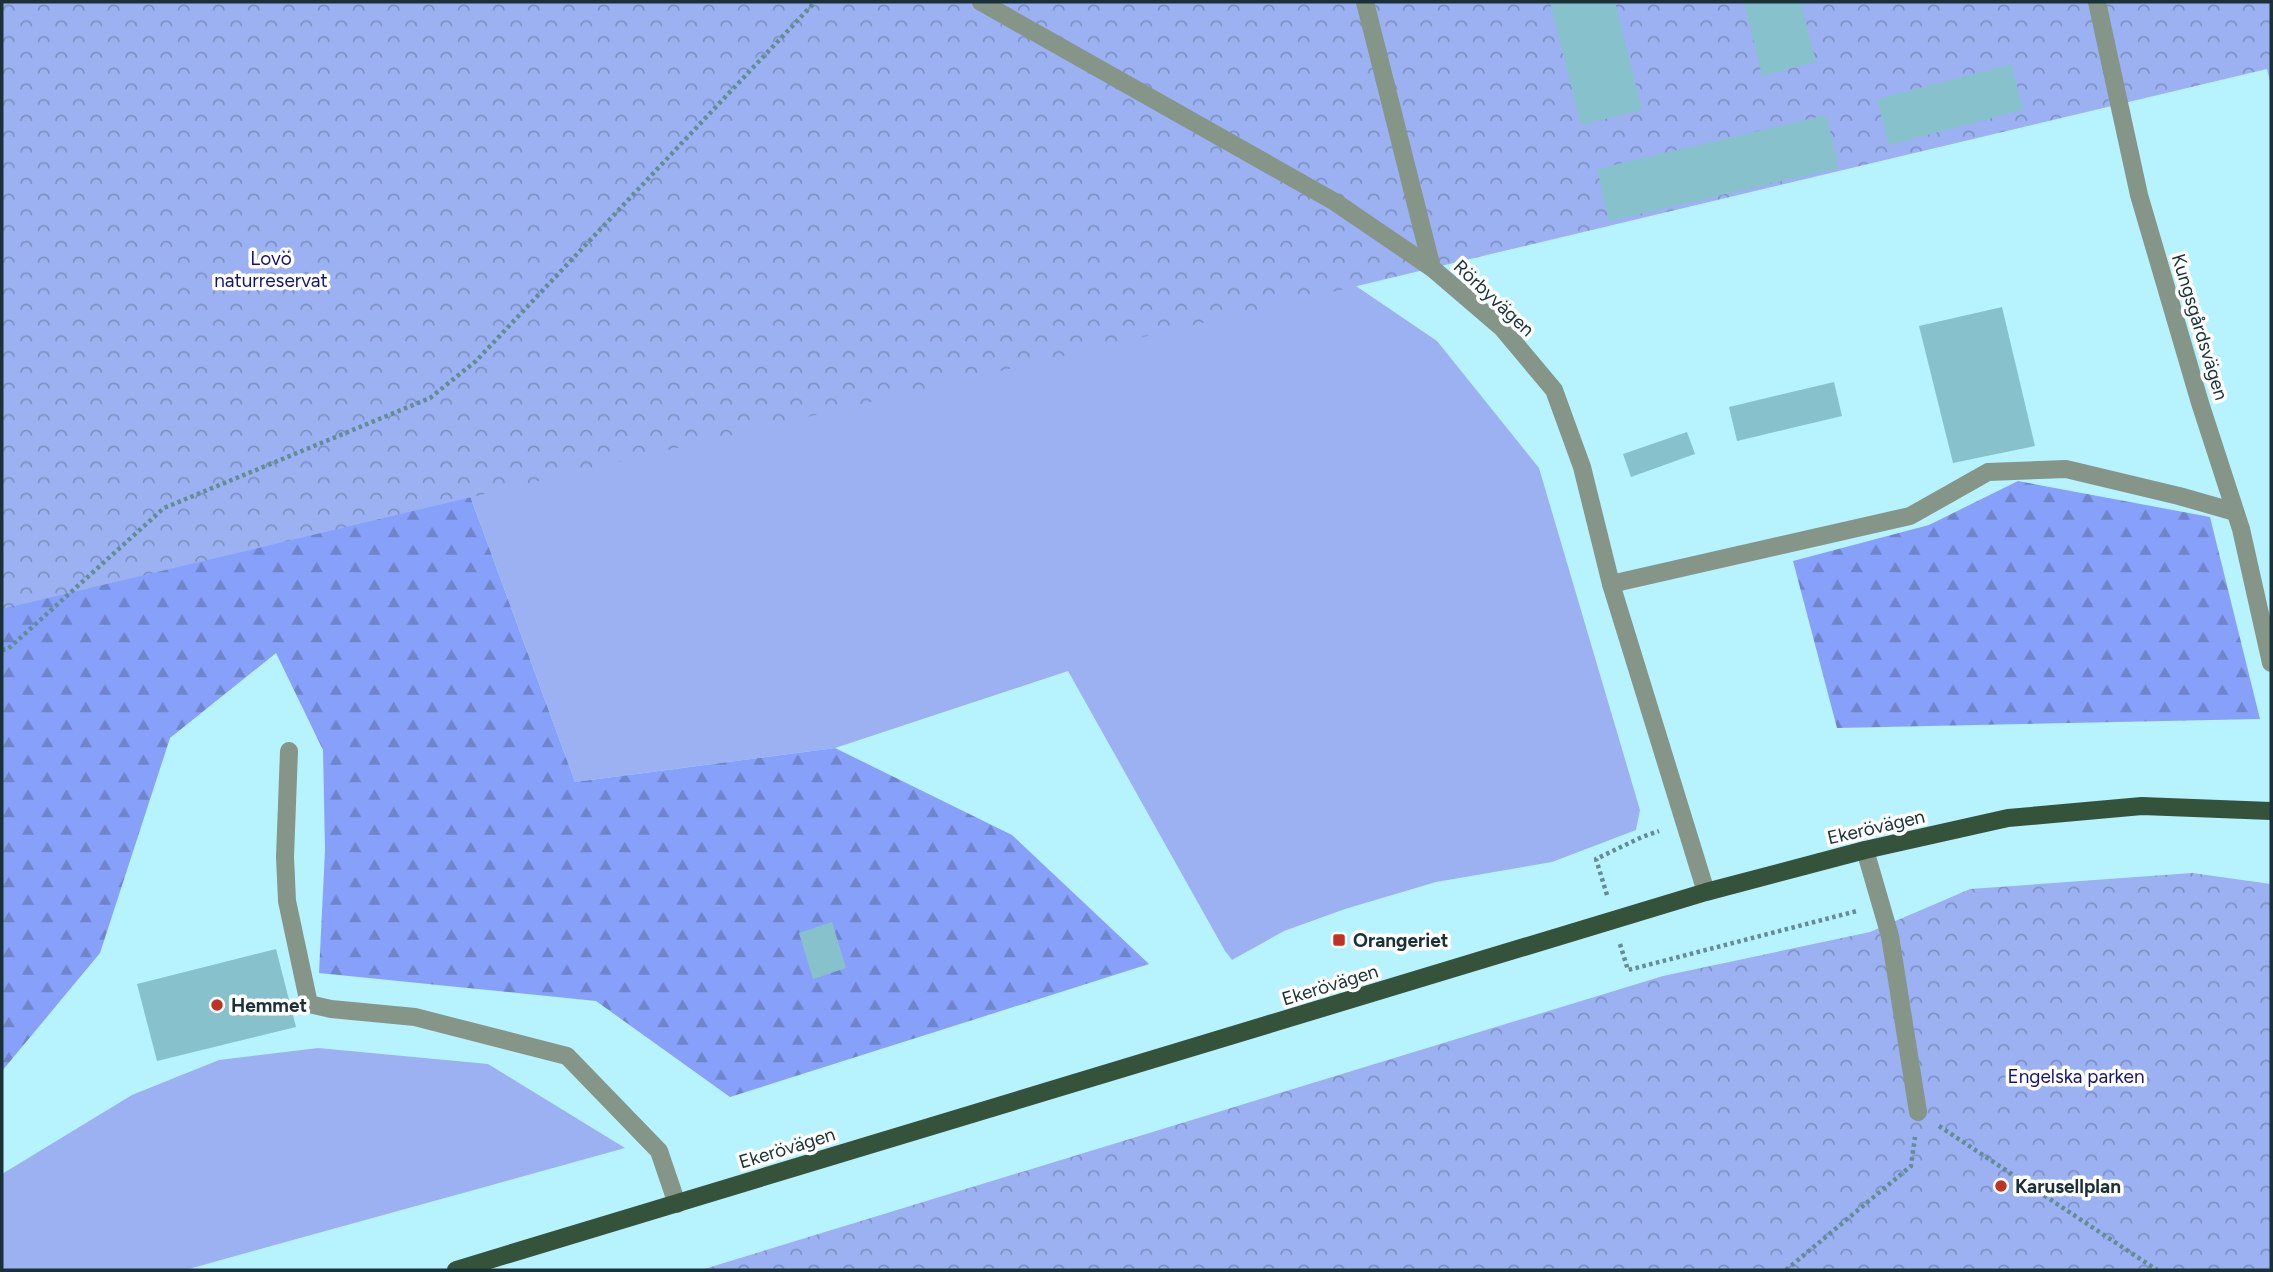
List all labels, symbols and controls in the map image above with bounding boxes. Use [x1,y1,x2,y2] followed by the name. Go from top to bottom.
[214,247,328,292] park label: Lovö naturreservat
[2167,251,2233,403] street label: Kungsgårdsvägen
[1449,255,1539,341] street label: Rörbyvägen
[1825,805,1927,849] street label: Ekerövägen
[1353,929,1449,952] place label: Orangeriet
[1331,932,1347,948] marker: Orangeriet
[1279,959,1381,1011] street label: Ekerövägen
[231,994,307,1017] place label: Hemmet
[209,997,225,1013] marker: Hemmet
[2007,1065,2145,1088] park label: Engelska parken
[736,1122,838,1174] street label: Ekerövägen
[2015,1175,2121,1198] place label: Karusellplan
[1993,1178,2009,1194] marker: Karusellplan

